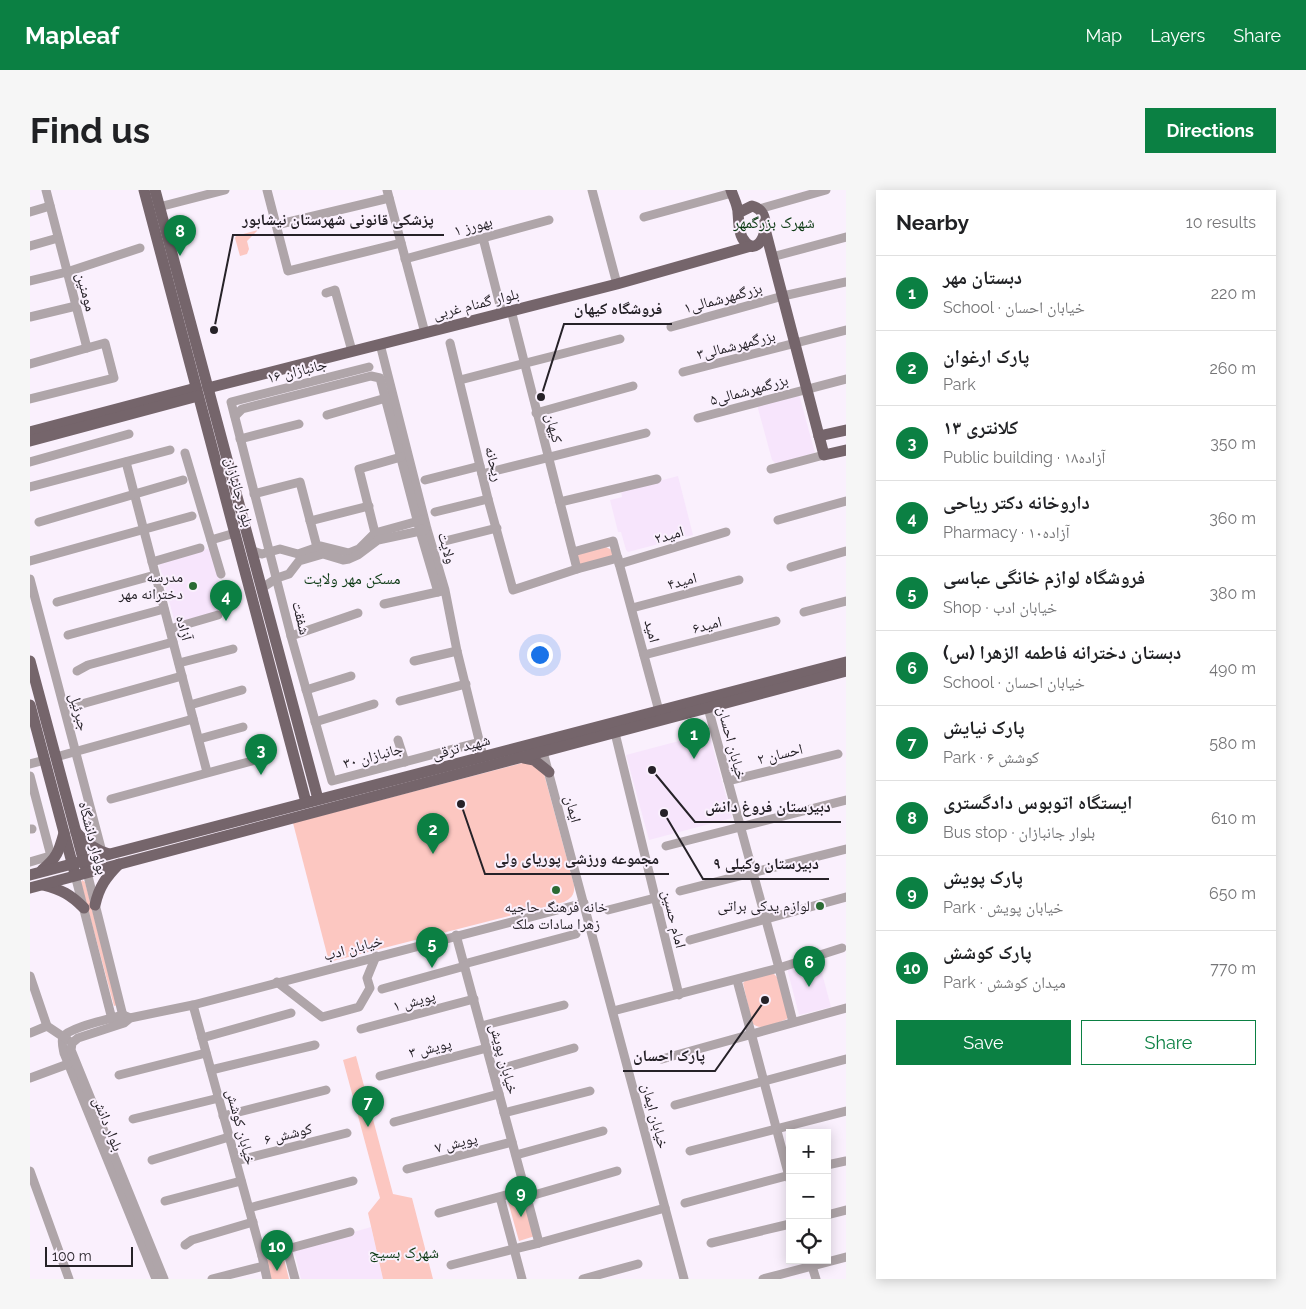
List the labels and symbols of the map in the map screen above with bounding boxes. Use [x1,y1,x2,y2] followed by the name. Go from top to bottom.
[233,204,444,235] callout: پزشکی قانونی شهرستان نیشابور
[241,210,434,229] text: پزشکی قانونی شهرستان نیشابور
[452,212,494,240] street label: بهورز ۱
[732,213,815,232] district label: شهرک بزرگمهر
[164,215,196,256] pin: 8
[71,271,100,314] street label: مومنین
[682,279,764,318] street label: بزرگمهرشمالی۱
[431,285,521,324] street label: بلوار گمنام غربی
[564,293,672,324] callout: فروشگاه کیهان
[574,299,662,318] text: فروشگاه کیهان
[695,327,777,364] street label: بزرگمهرشمالی۳
[265,355,329,388] street label: جانبازان ۱۶
[708,371,790,410] street label: بزرگمهرشمالی۵
[541,411,566,445] street label: کیهان
[481,445,507,484] street label: ریحانه
[220,455,257,529] street label: بلوار جانبازان
[652,522,686,548] street label: امید۲
[434,530,460,566] street label: ولایت
[118,568,183,603] place label: مدرسه دخترانه مهر
[665,568,699,594] street label: امید۴
[304,569,400,589] district label: مسکن مهر ولایت
[187,580,199,592] marker: مدرسه دخترانه مهر
[210,580,242,621] pin: 4
[288,599,314,637] street label: شفقت
[690,612,724,638] street label: امید۶
[172,613,196,644] street label: آزاده
[640,618,664,644] street label: امید
[527,642,553,668] your location
[64,691,93,734] street label: جبرئیل
[713,704,751,782] street label: خیابان احسان
[678,718,710,759] pin: 1
[430,731,493,764] street label: شهید ترقی
[245,734,277,775] pin: 3
[341,739,406,774] street label: جانبازان ۳۰
[755,740,805,769] street label: احسان ۲
[695,791,841,822] callout: دبیرستان فروغ دانش
[560,793,585,825] street label: ایمان
[705,797,831,817] text: دبیرستان فروغ دانش
[75,799,111,877] street label: بولوار دانشگاه
[417,813,449,854] pin: 2
[485,843,669,874] callout: مجموعه ورزشی پوریای ولی
[703,848,829,879] callout: دبیرستان وکیلی ۹
[495,849,659,868] text: مجموعه ورزشی پوریای ولی
[713,854,819,873] text: دبیرستان وکیلی ۹
[550,884,562,896] marker: خانه فرهنگ حاجیه زهرا سادات ملک
[657,888,690,950] street label: امام حسین
[717,897,810,916] place label: لوازم یدکی براتی
[505,898,608,933] place label: خانه فرهنگ حاجیه زهرا سادات ملک
[814,900,826,912] marker: لوازم یدکی براتی
[416,927,448,968] pin: 5
[321,931,385,966] street label: خیابان ادب
[793,946,825,987] pin: 6
[391,987,437,1016] street label: پویش ۱
[485,1022,522,1097] street label: خیابان پویش
[407,1034,453,1063] street label: پویش ۳
[623,1040,715,1071] callout: پارک احسان
[633,1046,705,1065] text: پارک احسان
[637,1081,672,1151] street label: خیابان ایمان
[352,1086,384,1127] pin: 7
[221,1087,260,1168] street label: خیابان کوشش
[88,1094,127,1154] street label: بلوار دانش
[262,1119,314,1150] street label: کوشش ۶
[433,1129,479,1158] street label: پویش ۷
[505,1176,537,1217] pin: 9
[261,1230,293,1271] pin: 10
[369,1243,439,1263] district label: شهرک بسیج
[45,1244,132,1267] scale bar

